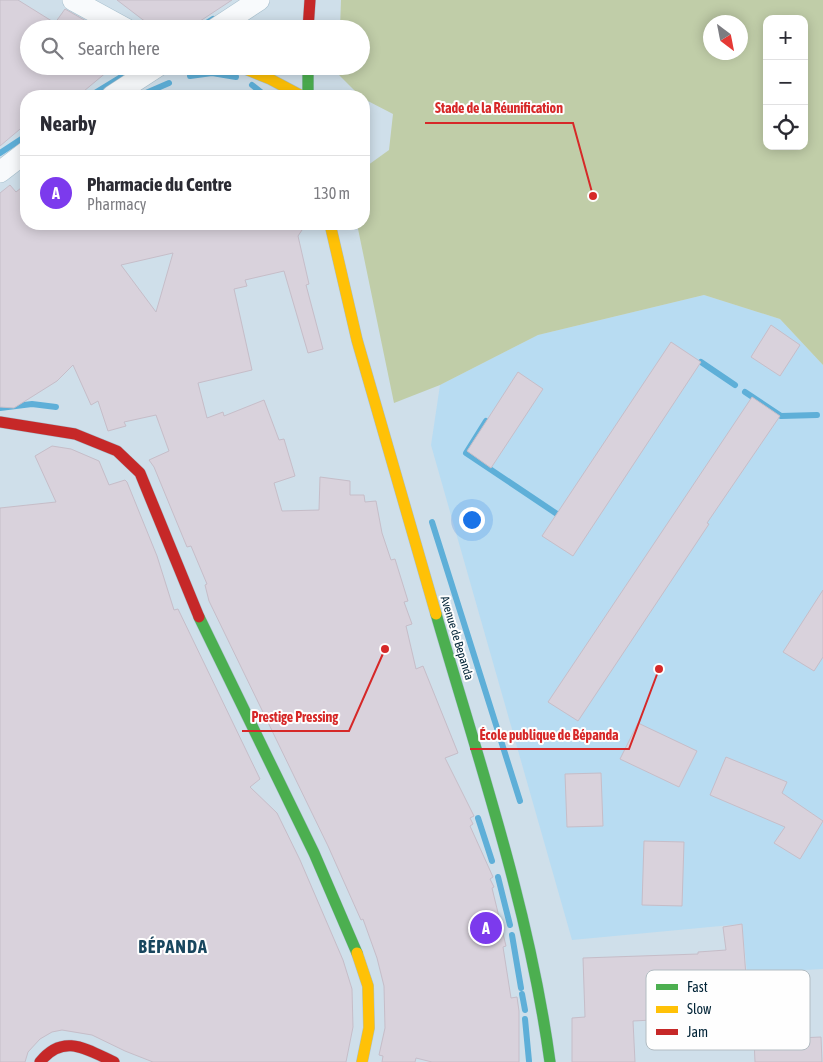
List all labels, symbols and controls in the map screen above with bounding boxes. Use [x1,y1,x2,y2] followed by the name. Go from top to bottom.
[703,15,748,60] north arrow
[763,15,808,150] map controls
[763,15,808,60] button: +
[20,20,370,75] search box
[38,34,66,62] icon: search
[78,37,160,59] text: Search here
[763,60,808,105] button: −
[425,94,573,123] callout: Stade de la Réunification
[435,100,563,116] text: Stade de la Réunification
[763,105,808,150] button: locate
[40,111,96,135] text: Nearby
[87,173,232,195] text: Pharmacie du Centre
[52,184,60,202] text: A
[314,184,350,202] text: 130 m
[87,195,146,213] text: Pharmacy
[459,507,485,533] your location
[438,594,476,682] street label: Avenue de Bepanda
[242,702,349,731] callout: Prestige Pressing
[252,709,339,725] text: Prestige Pressing
[470,720,629,749] callout: École publique de Bépanda
[479,727,619,743] text: École publique de Bépanda
[470,909,502,947] pin: A
[138,936,208,957] district label: BÉPANDA
[646,970,810,1050] legend
[687,979,708,995] text: Fast
[687,1001,712,1017] text: Slow
[687,1024,708,1040] text: Jam

